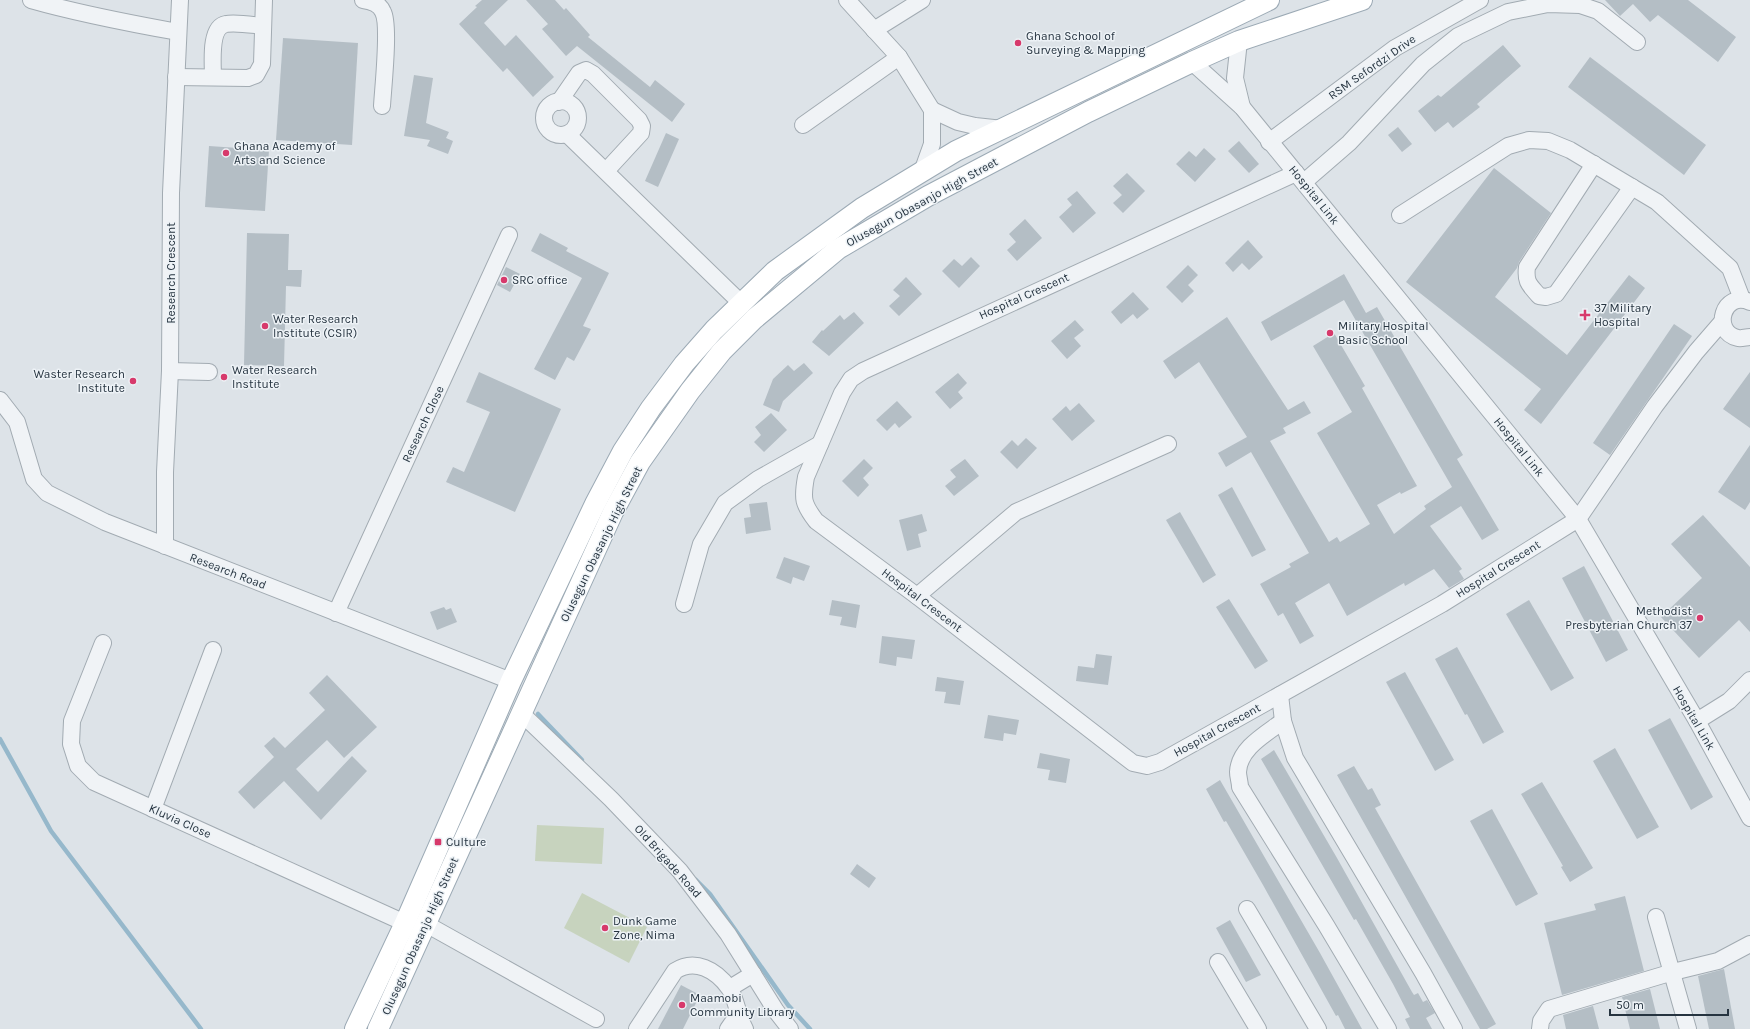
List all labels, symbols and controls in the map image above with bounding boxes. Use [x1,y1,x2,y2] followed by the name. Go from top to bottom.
[1026,29,1146,57] place label: Ghana School of Surveying & Mapping
[1326,32,1418,102] street label: RSM Sefordzi Drive
[1013,38,1023,48] marker: Ghana School of Surveying & Mapping
[234,139,336,167] place label: Ghana Academy of Arts and Science
[221,148,231,158] marker: Ghana Academy of Arts and Science
[844,154,1001,250] street label: Olusegun Obasanjo High Street
[1286,163,1342,228] street label: Hospital Link
[164,222,178,324] street label: Research Crescent
[977,270,1072,322] street label: Hospital Crescent
[512,273,568,287] place label: SRC office
[499,275,509,285] marker: SRC office
[1594,301,1652,329] place label: 37 Military Hospital
[1579,309,1591,321] marker: 37 Military Hospital
[273,312,358,340] place label: Water Research Institute (CSIR)
[1338,319,1429,347] place label: Military Hospital Basic School
[260,321,270,331] marker: Water Research Institute (CSIR)
[1325,328,1335,338] marker: Military Hospital Basic School
[232,363,317,391] place label: Water Research Institute
[34,367,125,395] place label: Waster Research Institute
[219,372,229,382] marker: Water Research Institute
[128,376,138,386] marker: Waster Research Institute
[399,383,447,465] street label: Research Close
[1491,415,1547,480] street label: Hospital Link
[557,464,645,624] street label: Olusegun Obasanjo High Street
[1453,537,1543,601] street label: Hospital Crescent
[188,550,268,592] street label: Research Road
[879,565,965,635] street label: Hospital Crescent
[1565,604,1692,632] place label: Methodist Presbyterian Church 37
[1695,613,1705,623] marker: Methodist Presbyterian Church 37
[1670,683,1718,753] street label: Hospital Link
[1171,700,1263,760] street label: Hospital Crescent
[147,801,213,841] street label: Kluvia Close
[631,822,705,900] street label: Old Brigade Road
[446,835,486,849] place label: Culture
[433,837,443,847] marker: Culture
[379,855,461,1017] street label: Olusegun Obasanjo High Street
[613,914,677,942] place label: Dunk Game Zone, Nima
[600,923,610,933] marker: Dunk Game Zone, Nima
[690,991,795,1019] place label: Maamobi Community Library
[1610,991,1728,1017] scale bar
[1616,998,1644,1012] text: 50 m
[677,1000,687,1010] marker: Maamobi Community Library

